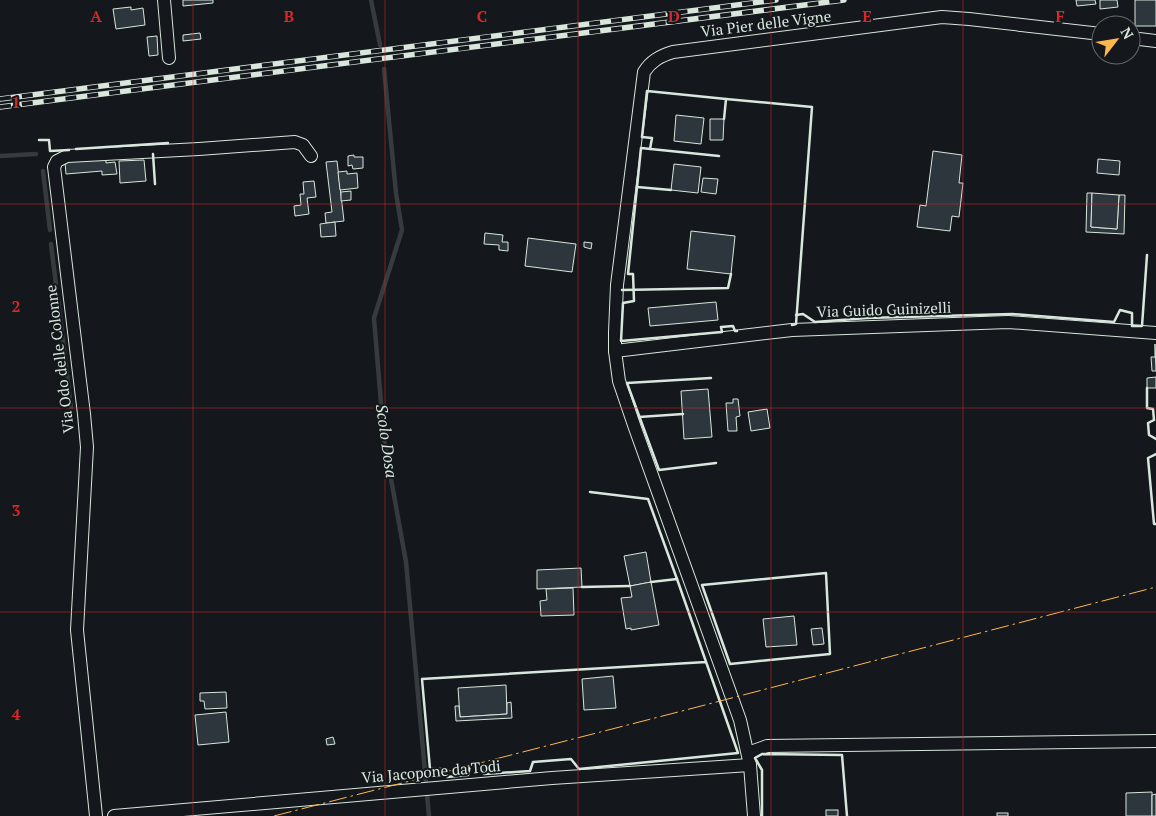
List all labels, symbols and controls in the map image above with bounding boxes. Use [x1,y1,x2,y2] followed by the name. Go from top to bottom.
[90,5,102,27] text: A
[284,5,294,27] text: B
[477,5,487,27] text: C
[668,5,680,27] text: D
[700,5,832,41] street label: Via Pier delle Vigne
[862,5,872,27] text: E
[1055,5,1065,27] text: F
[1091,15,1141,65] north arrow
[1117,24,1139,43] text: N
[11,91,21,113] text: 1
[40,284,78,434] street label: Via Odo delle Colonne
[11,295,21,317] text: 2
[816,297,952,321] street label: Via Guido Guinizelli
[371,403,403,479] water label: Scolo Dosa
[11,499,21,521] text: 3
[11,703,21,725] text: 4
[361,755,501,787] street label: Via Jacopone da Todi

